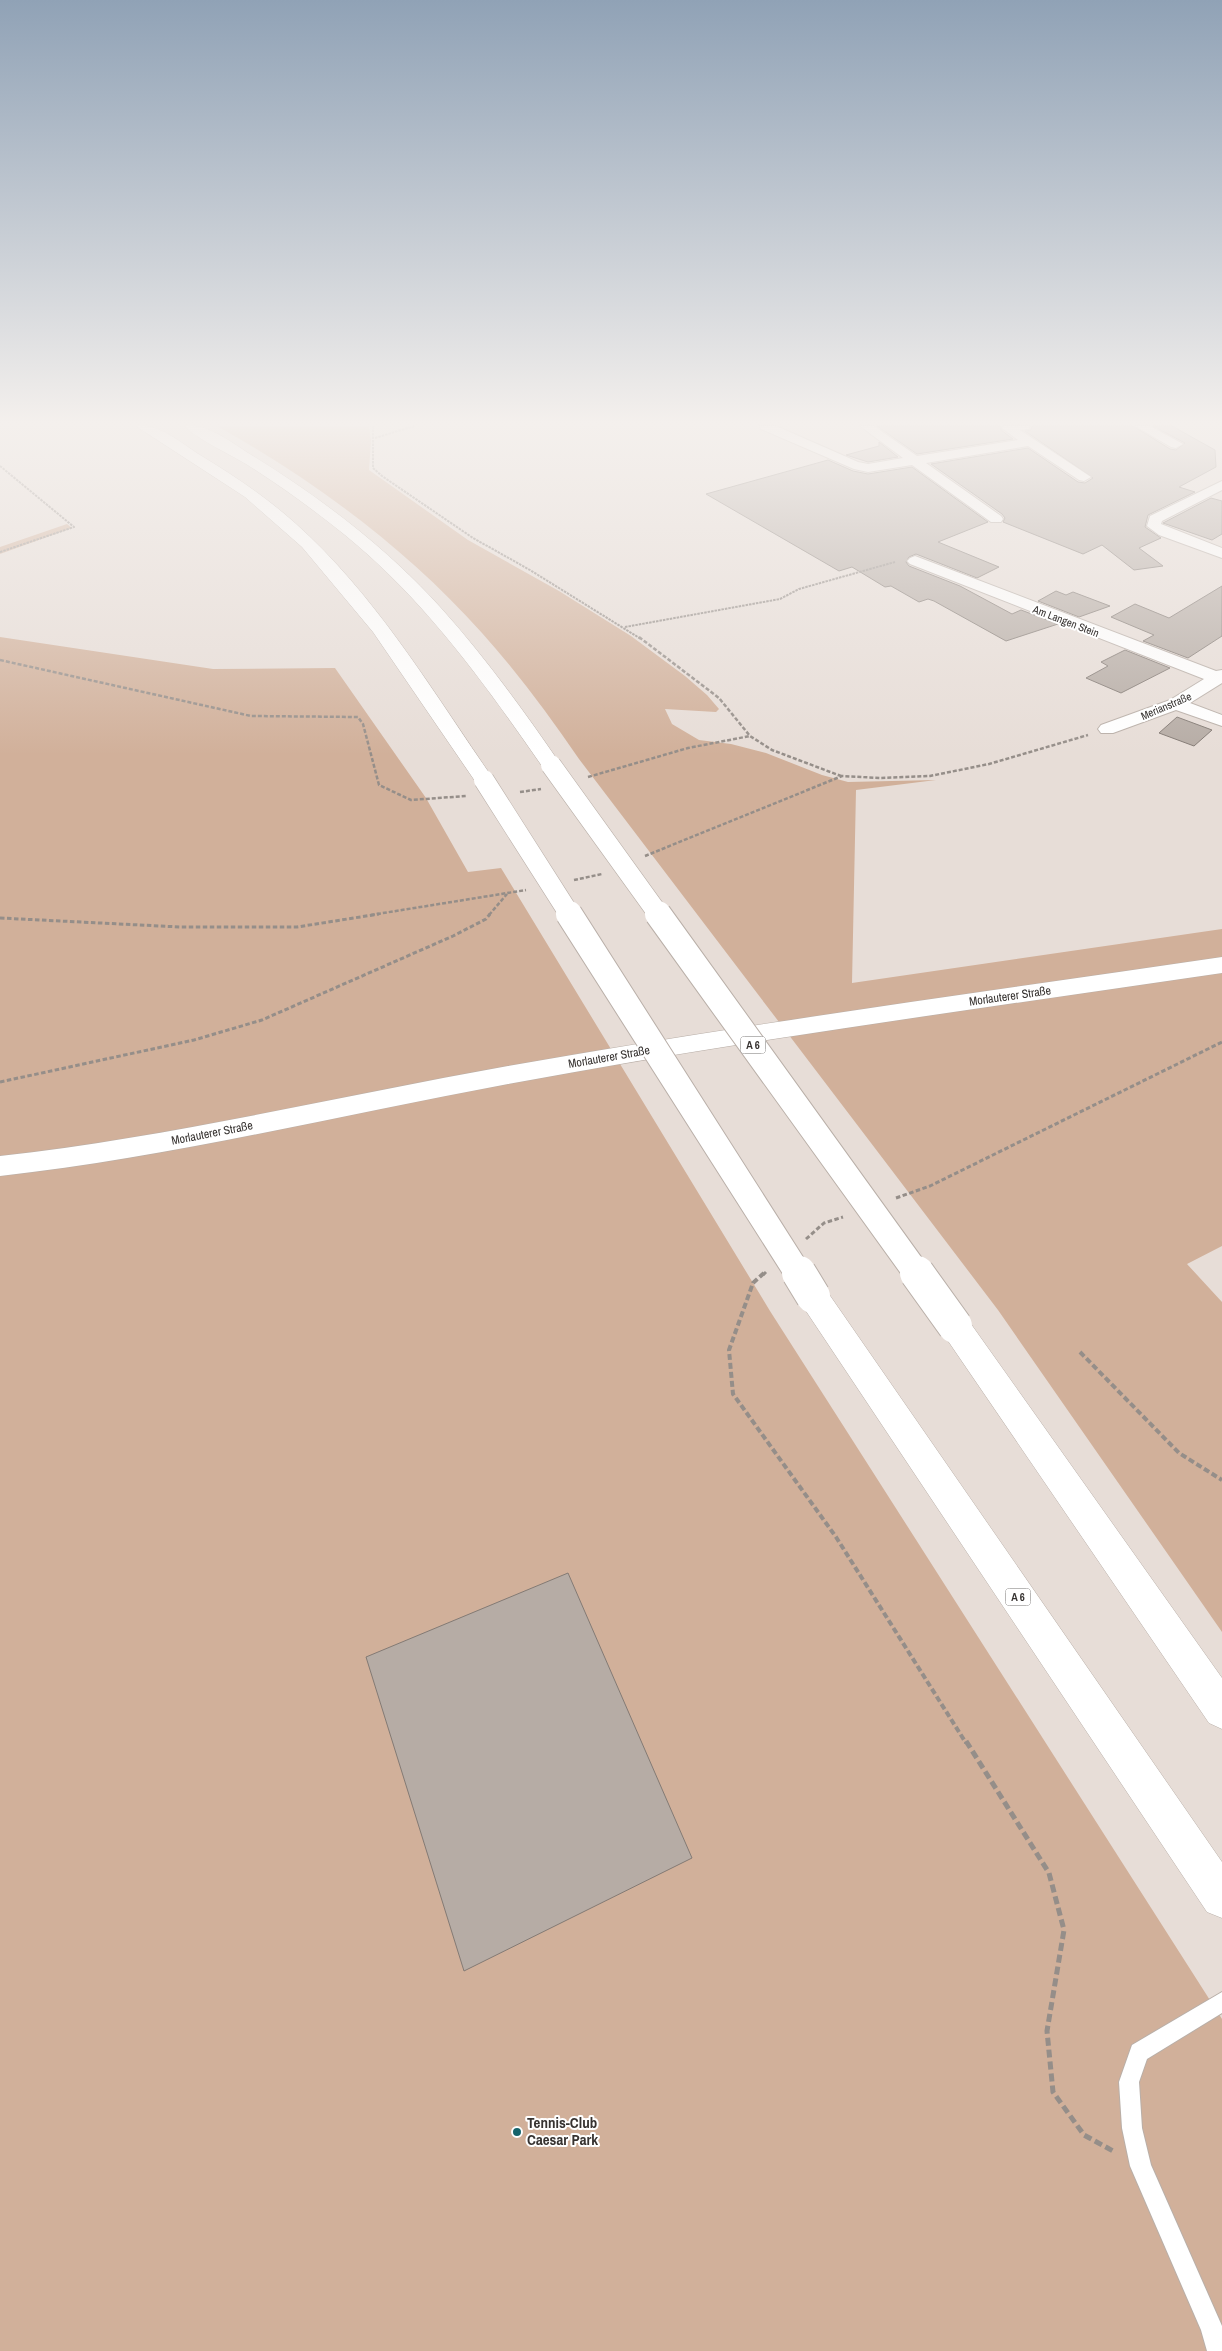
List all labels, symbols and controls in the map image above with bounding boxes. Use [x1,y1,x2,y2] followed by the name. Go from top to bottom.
[1030,602,1101,640] street label: Am Langen Stein
[1139,689,1193,723] street label: Merianstraße
[968,982,1052,1010] street label: Morlauterer Straße
[740,1036,766,1054] road number: A 6
[567,1042,651,1072] street label: Morlauterer Straße
[170,1117,254,1149] street label: Morlauterer Straße
[1006,1588,1030,1605] road number: A 6
[527,2112,598,2150] place label: Tennis-Club Caesar Park
[511,2126,523,2138] marker: Tennis-Club Caesar Park

